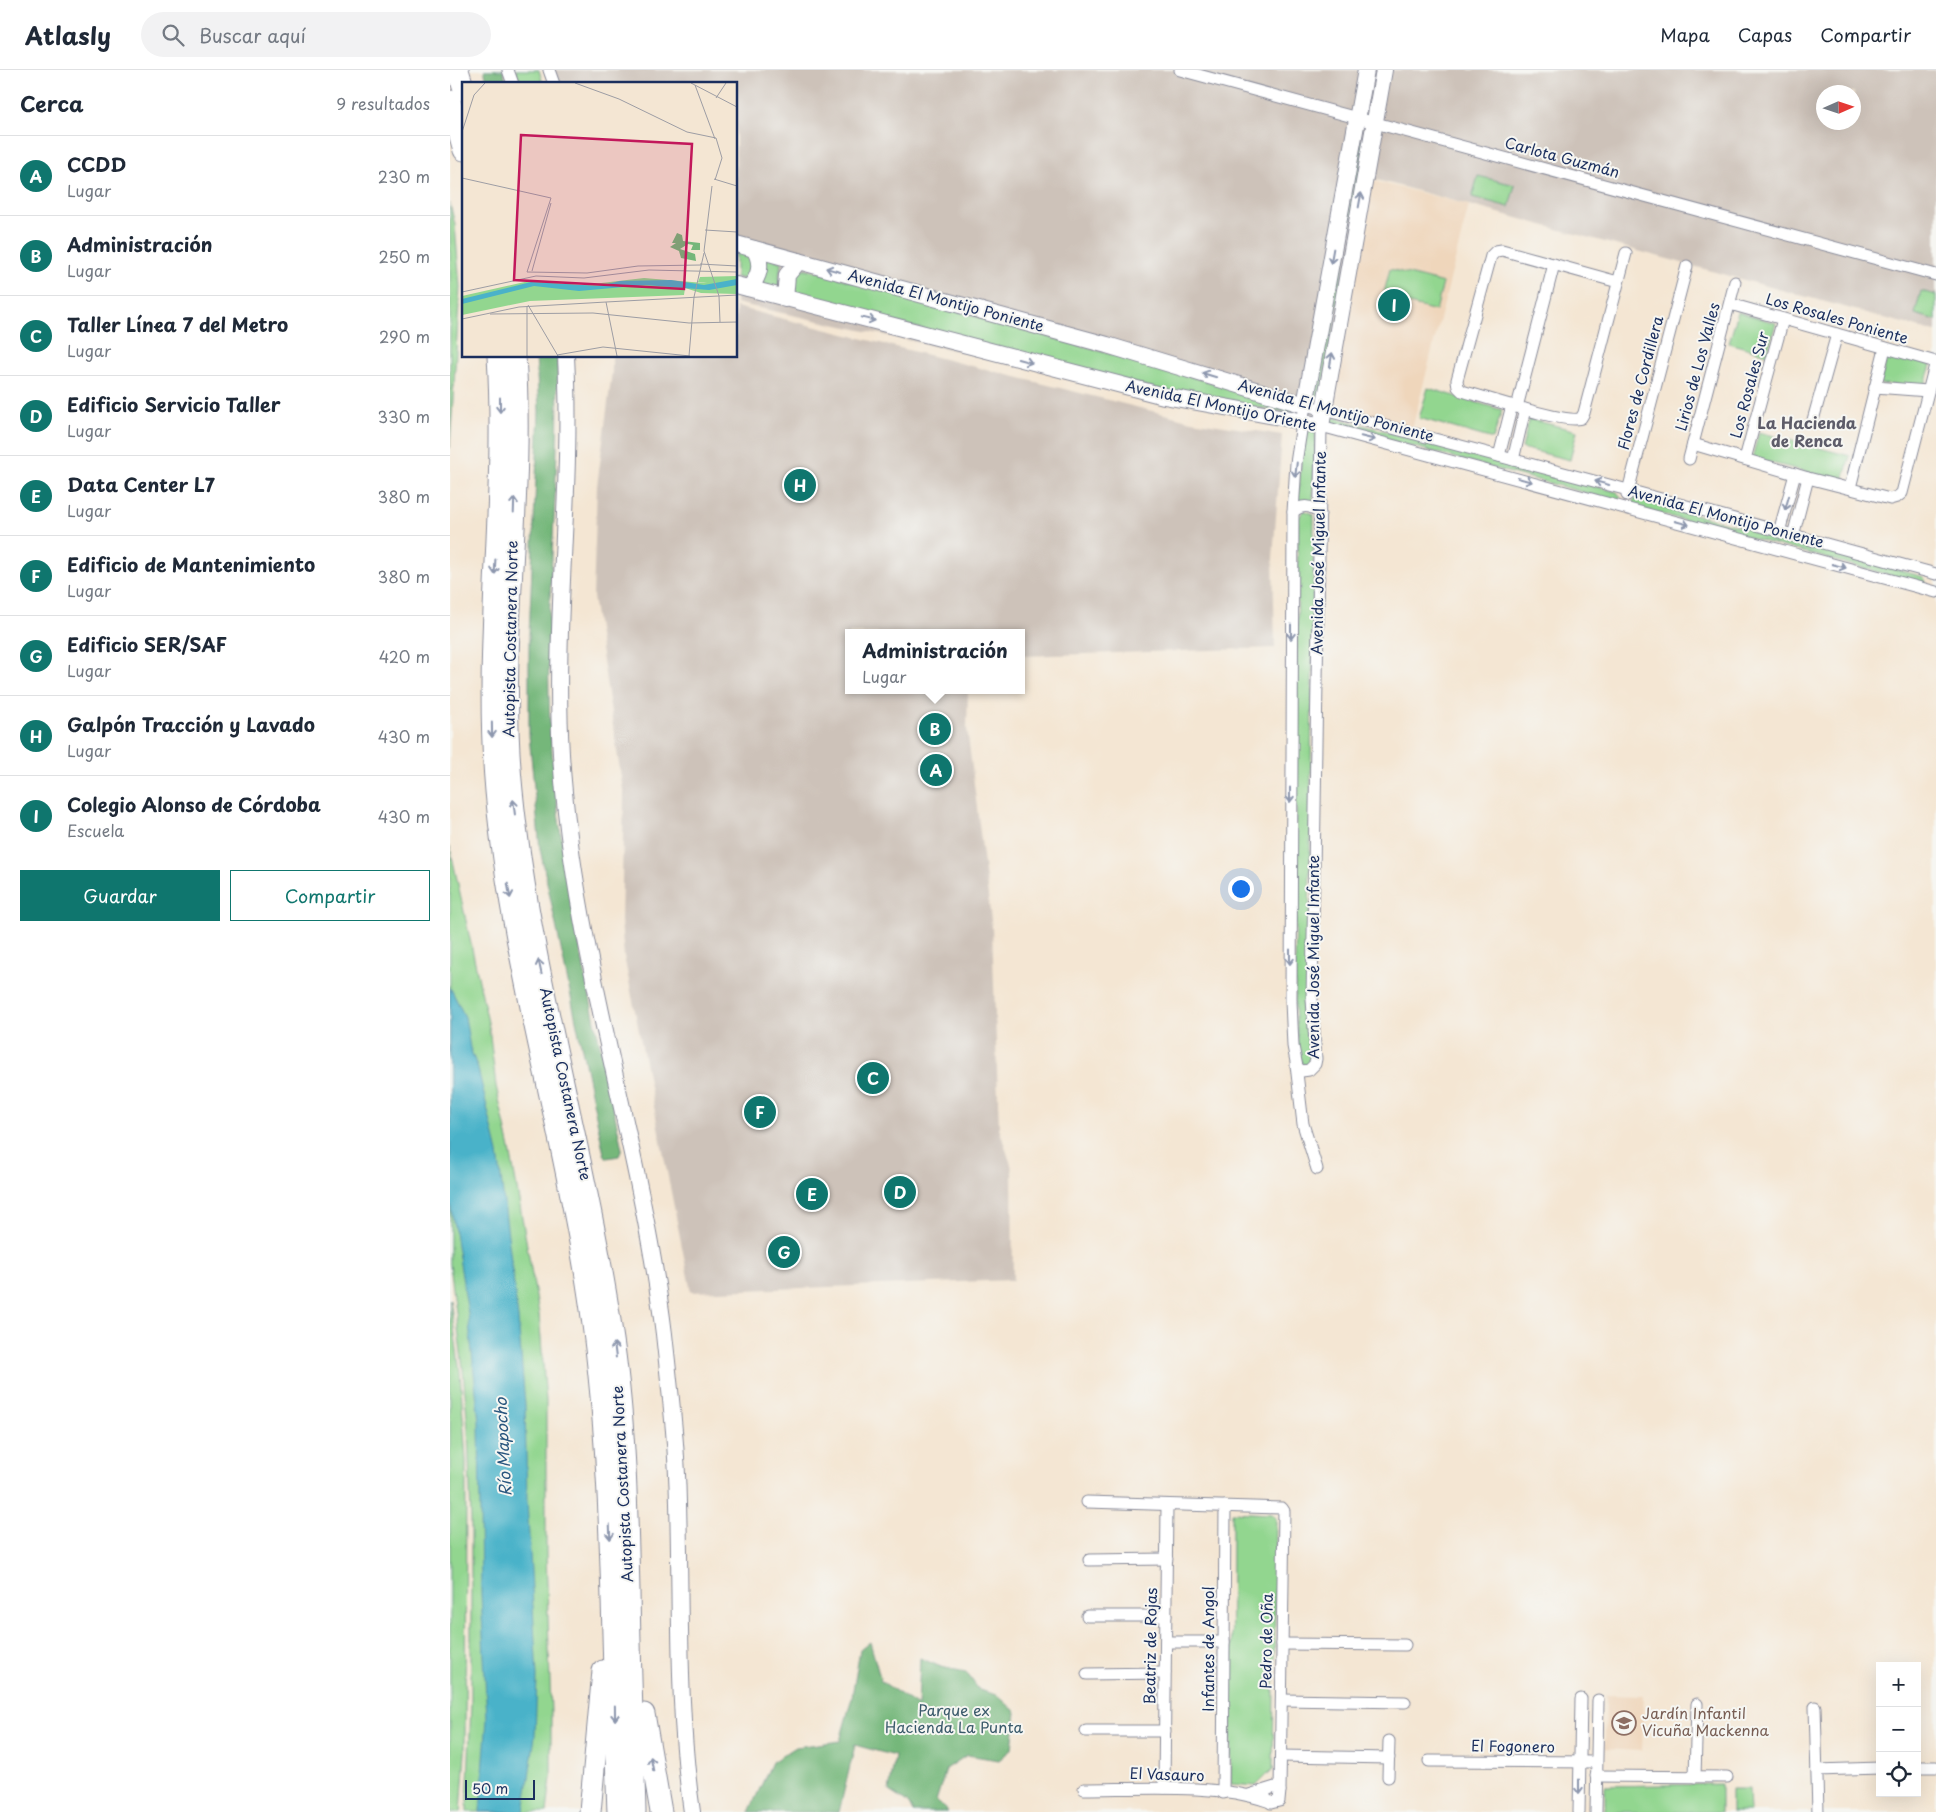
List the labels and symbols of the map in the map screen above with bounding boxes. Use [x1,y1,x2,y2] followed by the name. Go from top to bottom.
[462,82,738,358] inset map
[1816,85,1861,130] north arrow
[1502,130,1622,183] street label: Carlota Guzmán
[1355,193,1365,209] one-way arrow
[1326,247,1336,263] one-way arrow
[846,262,1047,337] street label: Avenida El Montijo Poniente
[825,265,841,274] one-way arrow
[1378,286,1410,324] pin: I
[1763,286,1911,349] street label: Los Rosales Poniente
[1668,300,1725,433] street label: Lirios de Los Valles
[1611,312,1669,452] street label: Flores de Cordillera
[860,315,876,324] one-way arrow
[1723,329,1774,441] street label: Los Rosales Sur
[1327,353,1337,369] one-way arrow
[1017,357,1033,367] one-way arrow
[1201,370,1217,379] one-way arrow
[1236,372,1437,447] street label: Avenida El Montijo Poniente
[1124,373,1319,436] street label: Avenida El Montijo Oriente
[495,396,505,413] one-way arrow
[1757,410,1857,452] district label: La Hacienda de Renca
[1360,434,1376,444] one-way arrow
[1304,451,1331,655] street label: Avenida José Miguel Infante
[1291,461,1301,477] one-way arrow
[784,466,816,504] pin: H
[1517,476,1533,485] one-way arrow
[1595,478,1611,487] one-way arrow
[1626,478,1827,553] street label: Avenida El Montijo Poniente
[1781,494,1791,510] one-way arrow
[510,497,519,513] one-way arrow
[1674,519,1690,528] one-way arrow
[496,540,523,738] street label: Autopista Costanera Norte
[490,559,500,575] one-way arrow
[1830,561,1846,571] one-way arrow
[1286,624,1296,640] one-way arrow
[919,710,951,748] pin: B
[487,721,497,737] one-way arrow
[920,751,952,789] pin: A
[1285,786,1295,802] one-way arrow
[509,799,519,815] one-way arrow
[1301,855,1324,1059] street label: Avenida José Miguel Infante
[1228,876,1254,902] your location
[505,883,515,899] one-way arrow
[1285,948,1295,965] one-way arrow
[535,960,544,976] one-way arrow
[535,985,598,1182] street label: Autopista Costanera Norte
[857,1059,889,1097] pin: C
[744,1093,776,1131] pin: F
[884,1173,916,1211] pin: D
[796,1175,828,1213] pin: E
[768,1233,800,1271] pin: G
[609,1342,619,1358] one-way arrow
[605,1385,638,1583] street label: Autopista Costanera Norte
[487,1396,517,1497] water label: Río Mapocho
[605,1524,615,1540] one-way arrow
[1196,1586,1219,1712] street label: Infantes de Angol
[1137,1587,1162,1705] street label: Beatriz de Rojas
[1253,1592,1278,1689] street label: Pedro de Oña
[885,1698,1024,1738] park label: Parque ex Hacienda La Punta
[1642,1701,1769,1741] place label: Jardín Infantil Vicuña Mackenna
[610,1705,619,1721] one-way arrow
[1611,1710,1637,1736] school or university icon: Jardín Infantil Vicuña Mackenna
[1471,1733,1555,1758] street label: El Fogonero
[647,1757,656,1773] one-way arrow
[1129,1761,1205,1786] street label: El Vasauro
[465,1777,535,1800] scale bar
[1574,1778,1584,1795] one-way arrow

